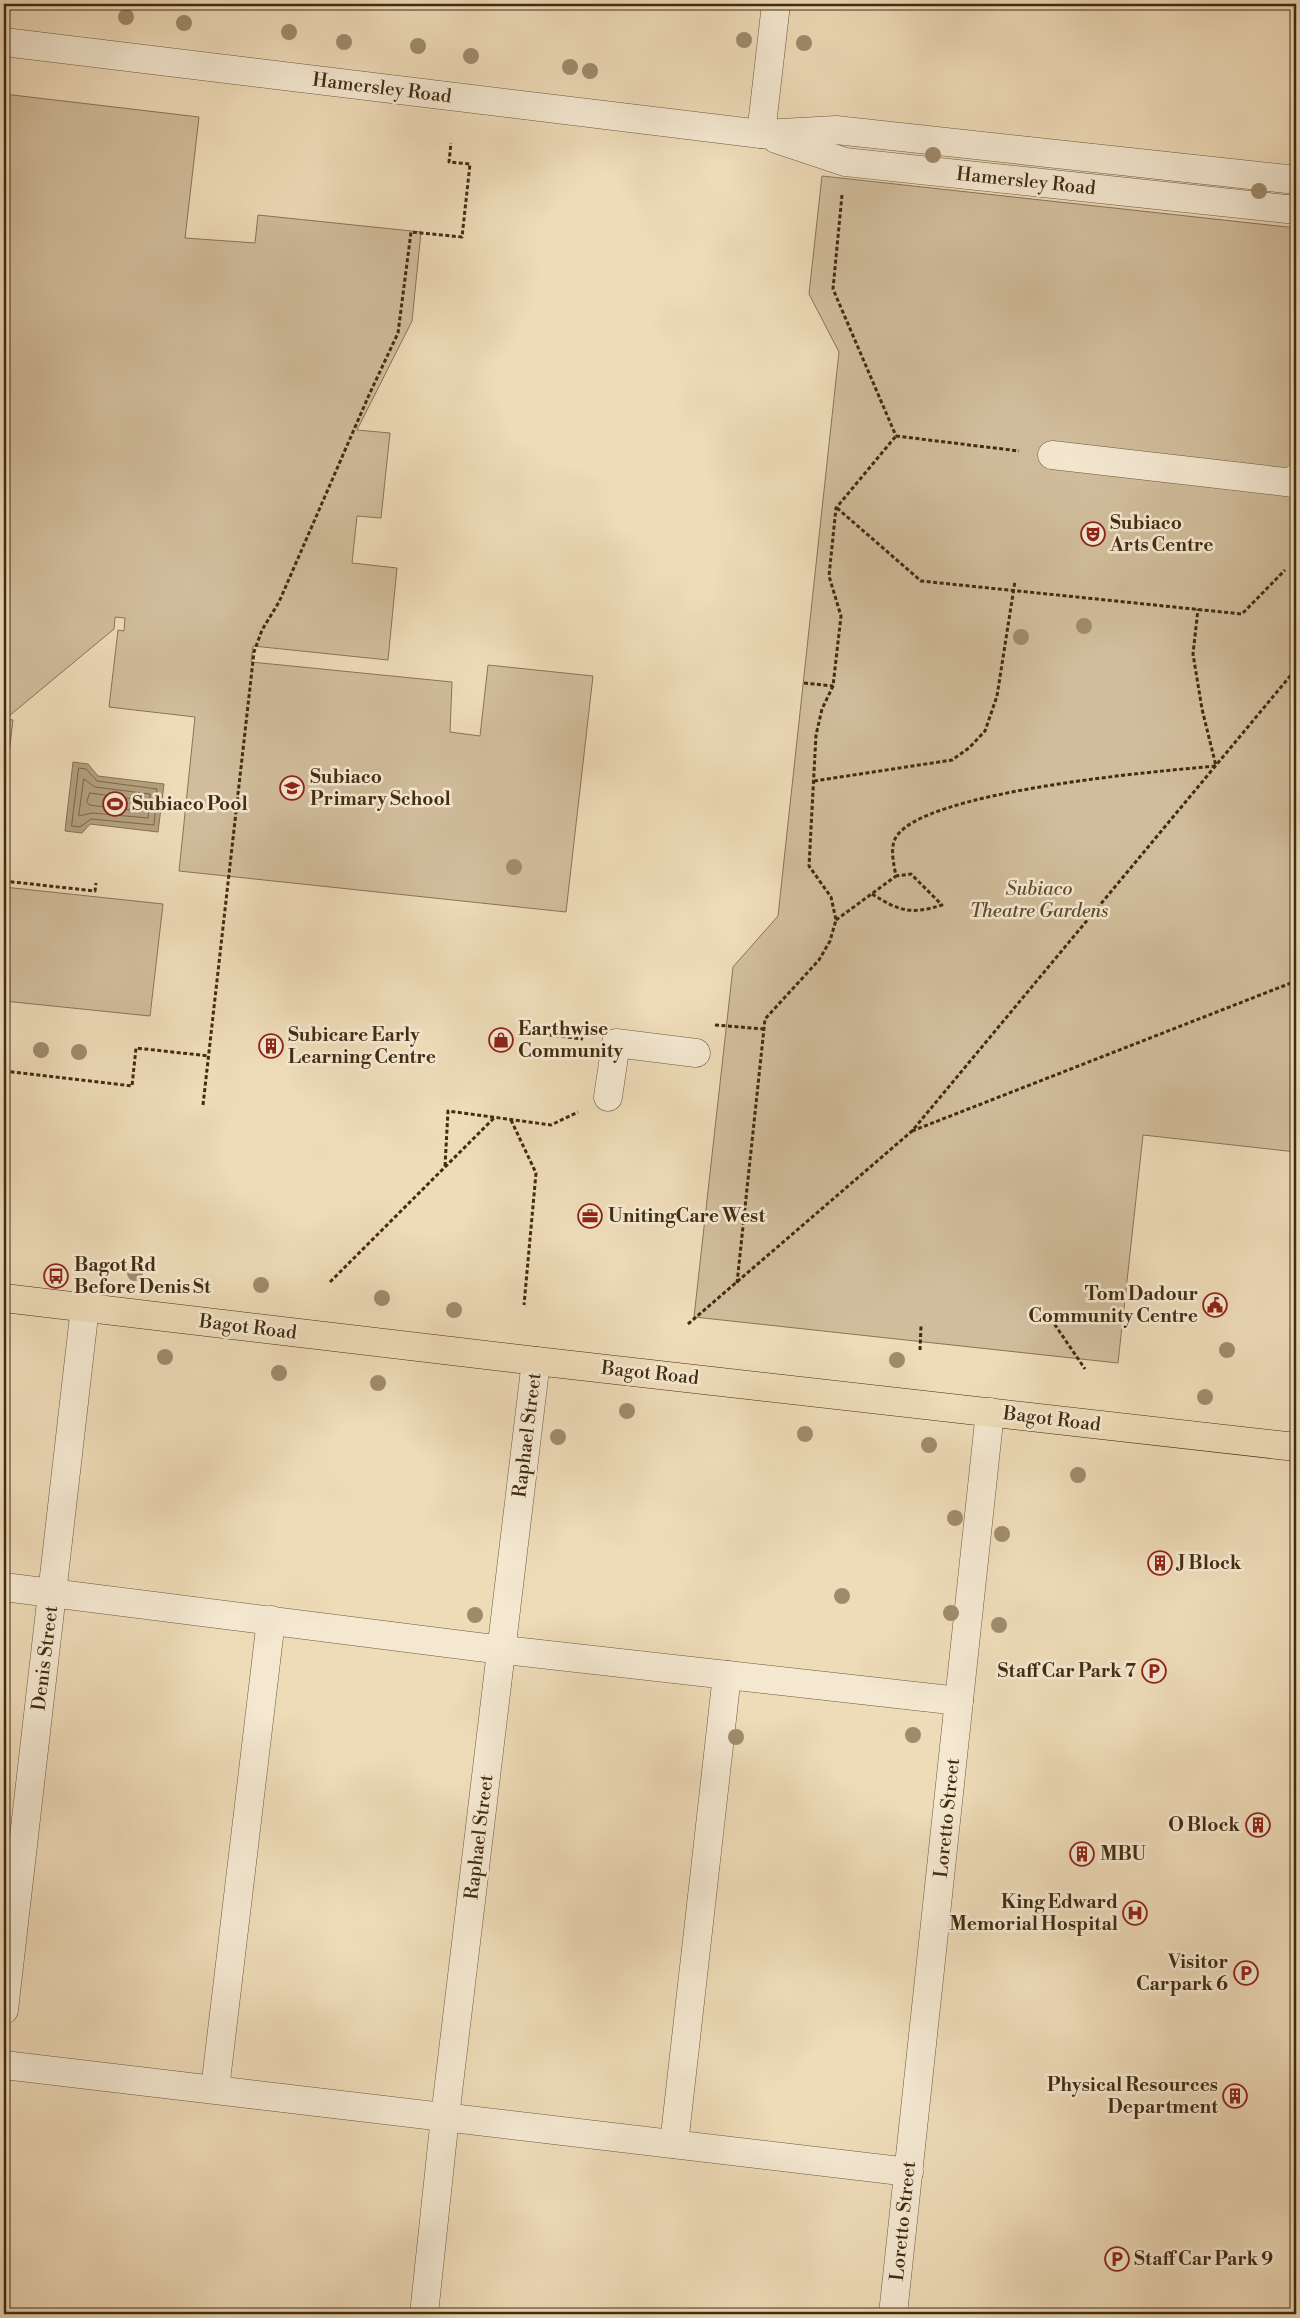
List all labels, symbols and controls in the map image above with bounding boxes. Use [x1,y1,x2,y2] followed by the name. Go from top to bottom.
[311,68,453,108] street label: Hamersley Road
[955,162,1097,200] street label: Hamersley Road
[1109,511,1213,557] place label: Subiaco Arts Centre
[1080,521,1106,547] theatre icon: Subiaco Arts Centre
[310,765,451,811] place label: Subiaco Primary School
[279,775,305,801] school or university icon: Subiaco Primary School
[102,791,128,817] sports icon: Subiaco Pool
[132,792,248,816] place label: Subiaco Pool
[970,877,1108,923] park label: Subiaco Theatre Gardens
[518,1017,623,1063] place label: Earthwise Community
[288,1023,436,1069] place label: Subicare Early Learning Centre
[488,1027,514,1053] shop icon: Earthwise Community
[258,1033,284,1059] building icon: Subicare Early Learning Centre
[577,1203,603,1229] office icon: UnitingCare West
[608,1204,765,1228] place label: UnitingCare West
[74,1253,211,1299] place label: Bagot Rd Before Denis St
[43,1263,69,1289] bus stop icon: Bagot Rd Before Denis St
[1028,1282,1198,1328] place label: Tom Dadour Community Centre
[1202,1292,1228,1318] public building icon: Tom Dadour Community Centre
[197,1309,298,1345] street label: Bagot Road
[599,1356,700,1390] street label: Bagot Road
[507,1371,547,1499] street label: Raphael Street
[1001,1401,1102,1437] street label: Bagot Road
[1147,1550,1173,1576] building icon: J Block
[1175,1551,1242,1575] place label: J Block
[27,1604,63,1712] street label: Denis Street
[1141,1658,1167,1684] parking icon: Staff Car Park 7
[997,1659,1136,1683] place label: Staff Car Park 7
[929,1757,965,1879] street label: Loretto Street
[459,1773,499,1901] street label: Raphael Street
[1245,1812,1271,1838] building icon: O Block
[1168,1813,1240,1837] place label: O Block
[1069,1841,1095,1867] building icon: MBU
[1100,1842,1147,1866] place label: MBU
[949,1890,1118,1936] place label: King Edward Memorial Hospital
[1122,1900,1148,1926] hospital icon: King Edward Memorial Hospital
[1136,1950,1228,1996] place label: Visitor Carpark 6
[1233,1960,1259,1986] parking icon: Visitor Carpark 6
[1047,2073,1218,2119] place label: Physical Resources Department
[1222,2083,1248,2109] building icon: Physical Resources Department
[885,2160,921,2282] street label: Loretto Street
[1104,2246,1130,2272] parking icon: Staff Car Park 9
[1134,2247,1273,2271] place label: Staff Car Park 9

